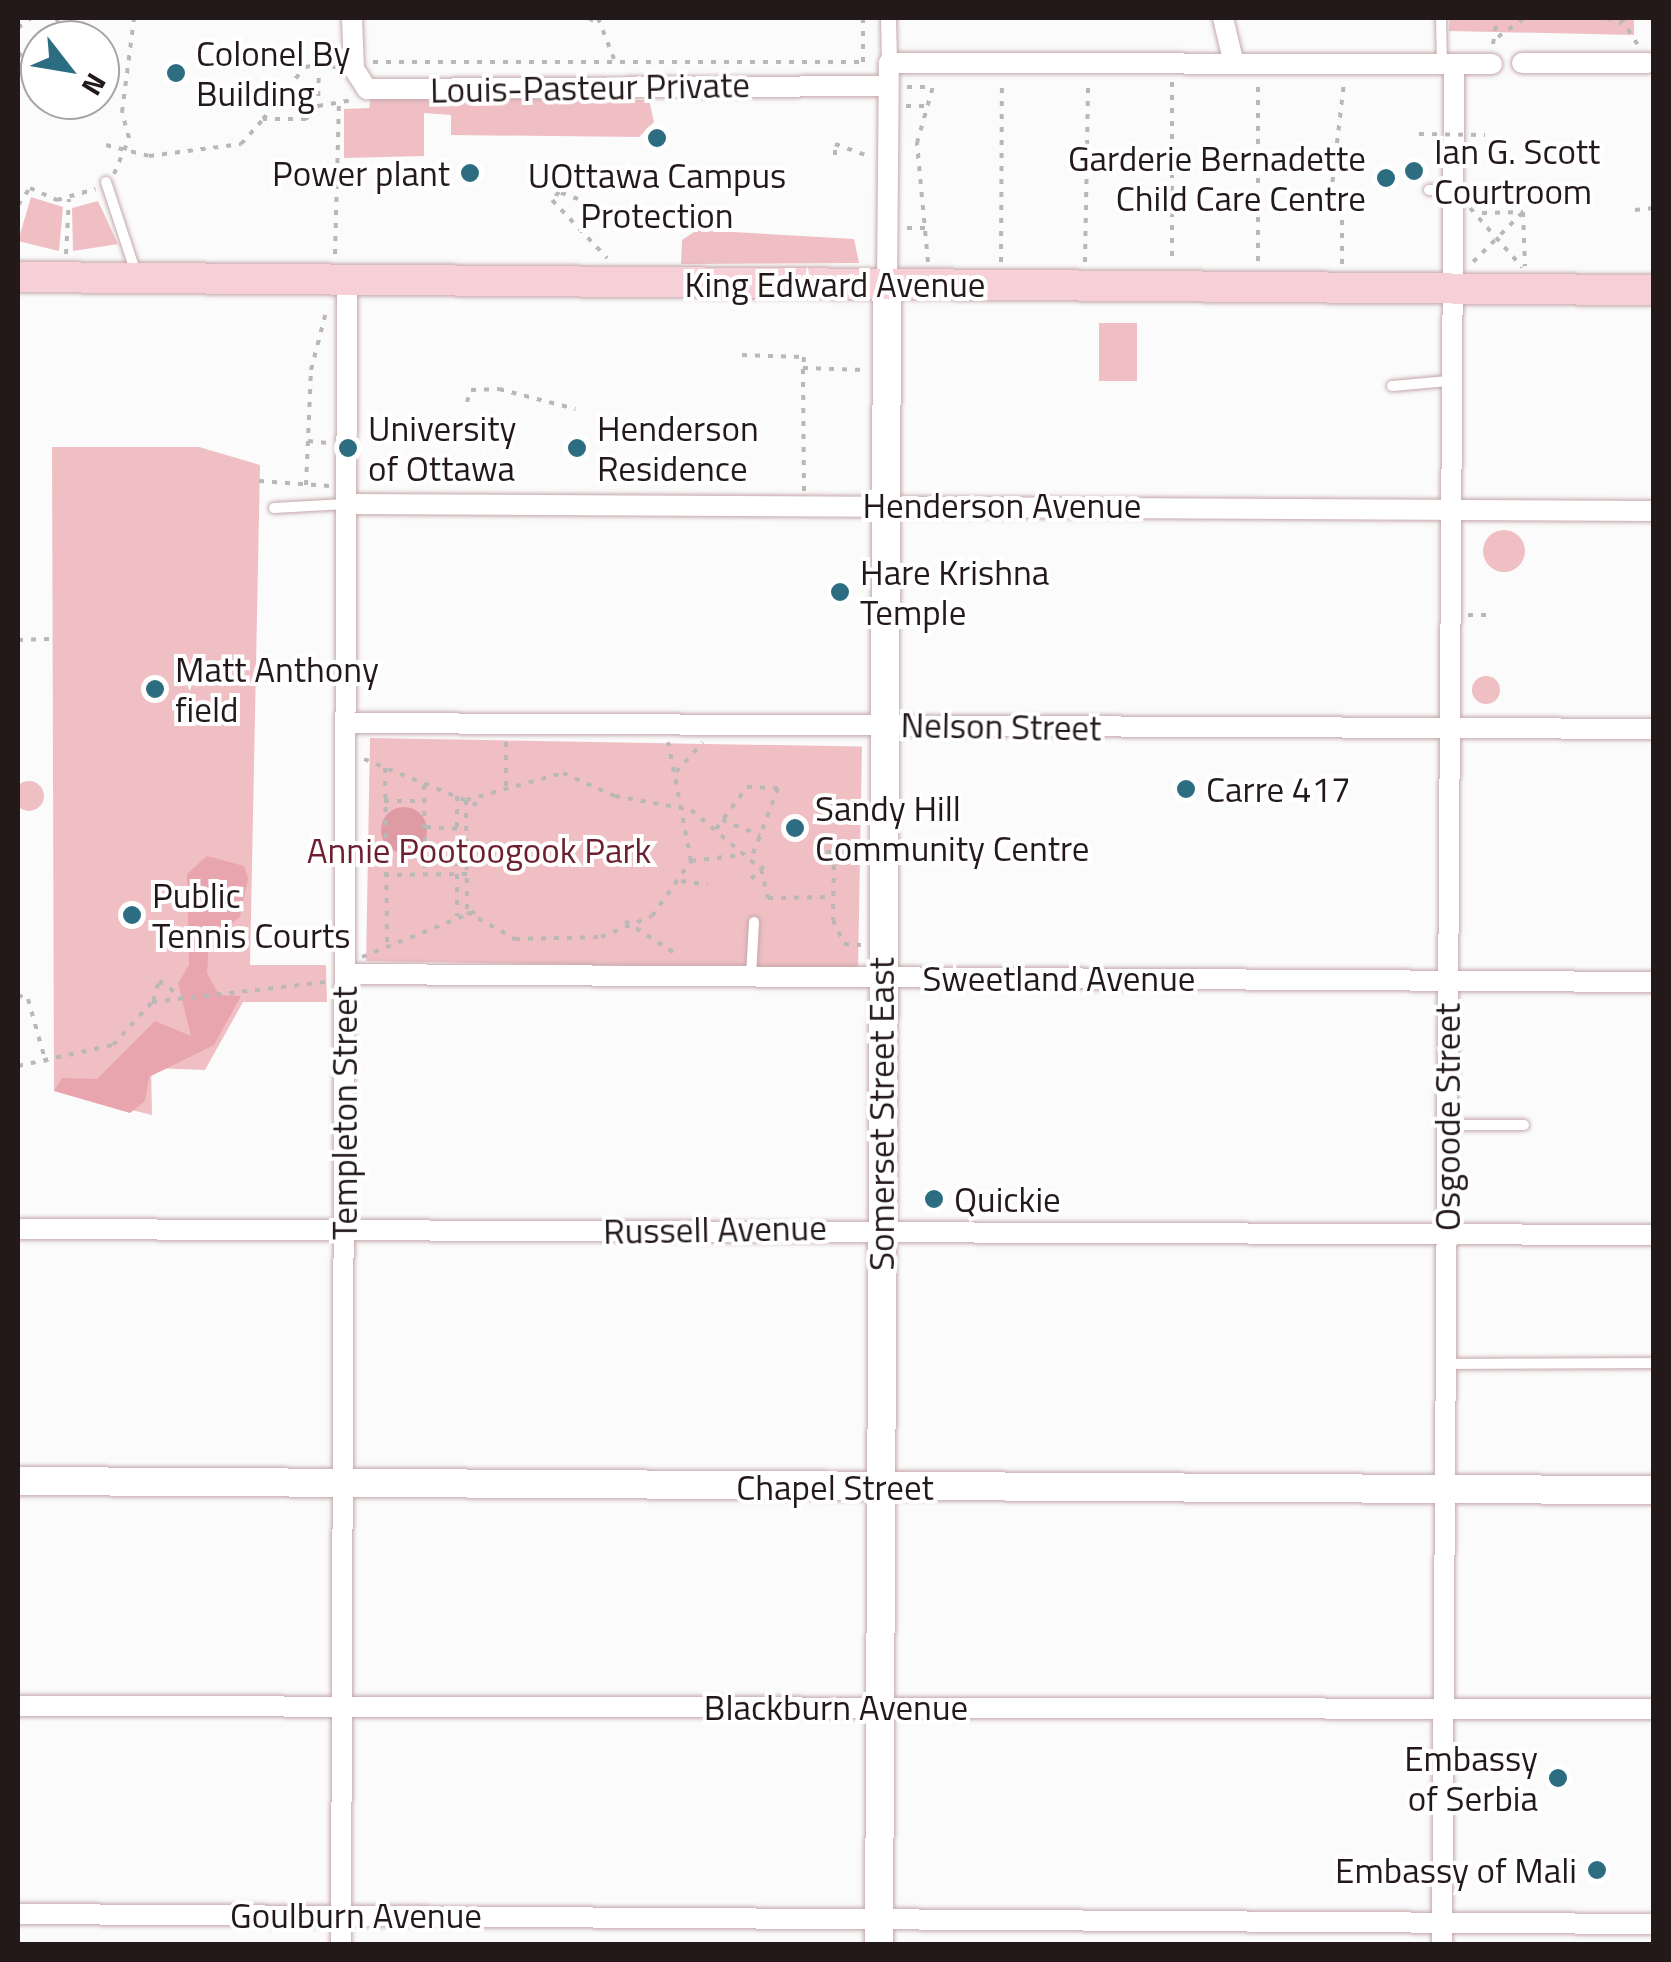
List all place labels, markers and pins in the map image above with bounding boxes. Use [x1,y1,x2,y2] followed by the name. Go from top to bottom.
[196,32,350,114] place label: Colonel By Building
[165,62,187,84] marker: Colonel By Building
[646,127,668,149] marker: UOttawa Campus Protection
[1434,130,1600,212] place label: Ian G. Scott Courtroom
[1068,137,1366,219] place label: Garderie Bernadette Child Care Centre
[272,152,450,194] place label: Power plant
[528,154,786,236] place label: UOttawa Campus Protection
[1403,160,1425,182] marker: Ian G. Scott Courtroom
[459,162,481,184] marker: Power plant
[1375,167,1397,189] marker: Garderie Bernadette Child Care Centre
[368,407,516,489] place label: University of Ottawa
[597,407,759,489] place label: Henderson Residence
[337,437,359,459] marker: University of Ottawa
[566,437,588,459] marker: Henderson Residence
[860,551,1049,633] place label: Hare Krishna Temple
[829,581,851,603] marker: Hare Krishna Temple
[175,648,379,730] place label: Matt Anthony field
[144,678,166,700] marker: Matt Anthony field
[1206,768,1351,810] place label: Carre 417
[1175,778,1197,800] marker: Carre 417
[815,787,1089,869] place label: Sandy Hill Community Centre
[784,817,806,839] marker: Sandy Hill Community Centre
[152,874,351,956] place label: Public Tennis Courts
[121,904,143,926] marker: Public Tennis Courts
[954,1178,1061,1220] place label: Quickie
[923,1188,945,1210] marker: Quickie
[1404,1737,1538,1819] place label: Embassy of Serbia
[1547,1767,1569,1789] marker: Embassy of Serbia
[1335,1849,1577,1891] place label: Embassy of Mali
[1586,1859,1608,1881] marker: Embassy of Mali

